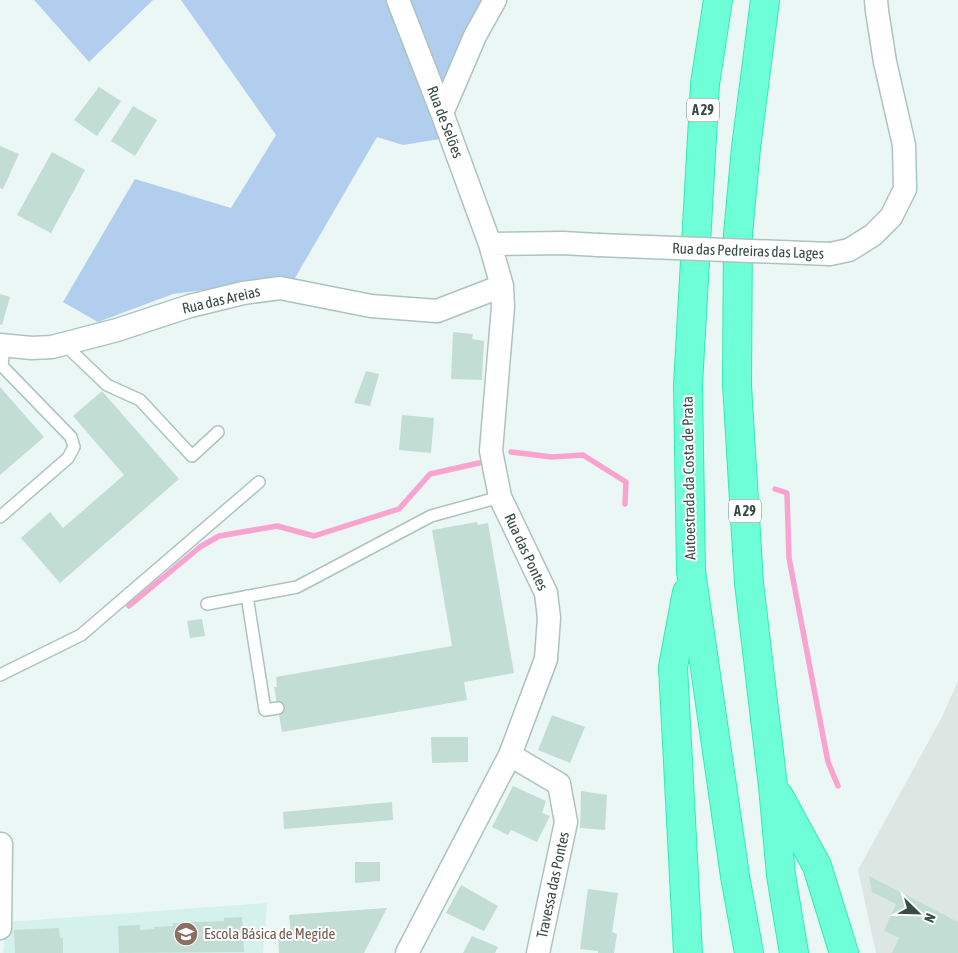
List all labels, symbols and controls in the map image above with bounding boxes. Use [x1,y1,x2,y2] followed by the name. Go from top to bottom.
[424,83,467,160] street label: Rua de Selões
[687,98,719,122] road number: A 29
[672,239,824,262] street label: Rua das Pedreiras das Lages
[180,282,262,317] street label: Rua das Areias
[679,396,698,560] street label: Autoestrada da Costa de Prata
[729,500,761,522] road number: A 29
[501,511,552,593] street label: Rua das Pontes
[533,830,572,940] street label: Travessa das Pontes
[893,888,943,938] north arrow
[921,911,939,925] text: N
[173,921,199,947] school or university icon: Escola Básica de Megide
[204,925,336,942] place label: Escola Básica de Megide

